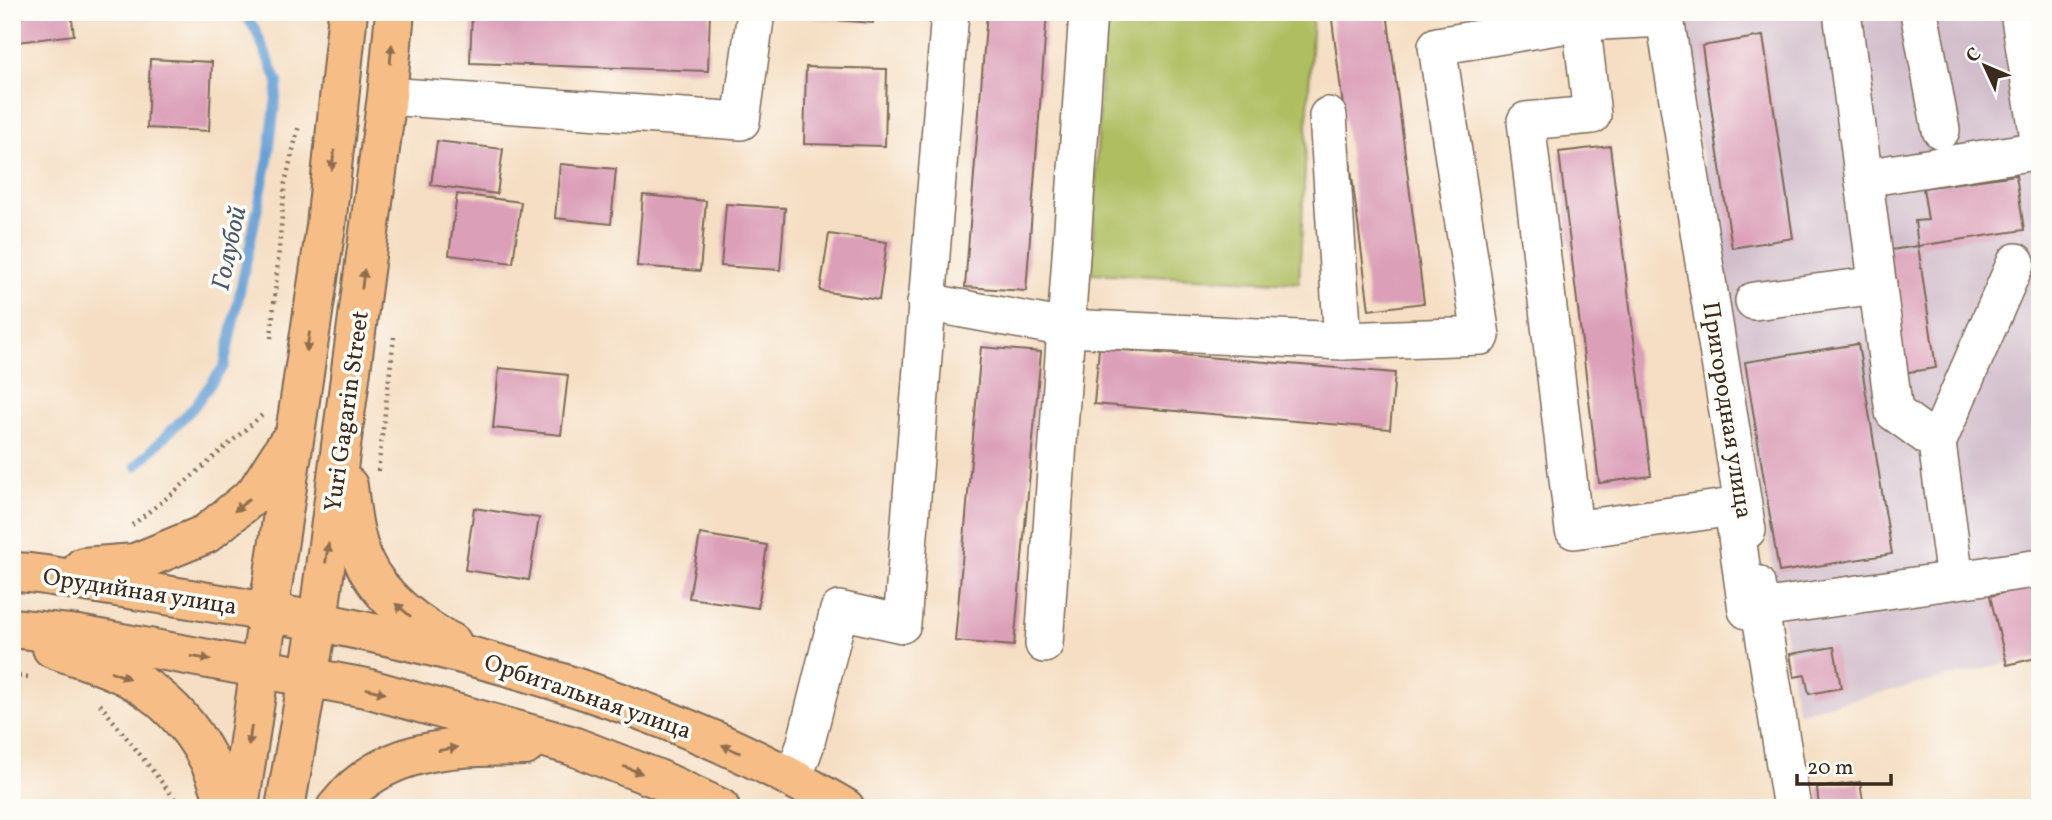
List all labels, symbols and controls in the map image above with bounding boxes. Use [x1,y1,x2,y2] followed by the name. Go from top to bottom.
[1951,32,2021,102] north arrow
[1961,42,1988,69] text: С
[386,43,397,65] one-way arrow
[328,149,339,171] one-way arrow
[204,203,256,294] water label: Голубой
[358,268,369,290] one-way arrow
[1692,299,1760,521] street label: Пригородная улица
[317,309,379,514] street label: Yuri Gagarin Street
[302,331,313,353] one-way arrow
[233,497,250,512] one-way arrow
[322,542,333,564] one-way arrow
[40,561,239,625] street label: Орудийная улица
[395,602,413,617] one-way arrow
[479,646,696,749] street label: Орбитальная улица
[190,652,212,663] one-way arrow
[110,669,131,680] one-way arrow
[365,686,387,697] one-way arrow
[244,725,255,747] one-way arrow
[438,743,460,754] one-way arrow
[721,743,742,754] one-way arrow
[1797,743,1891,787] scale bar
[1807,754,1853,783] text: 20 m
[623,764,644,775] one-way arrow

